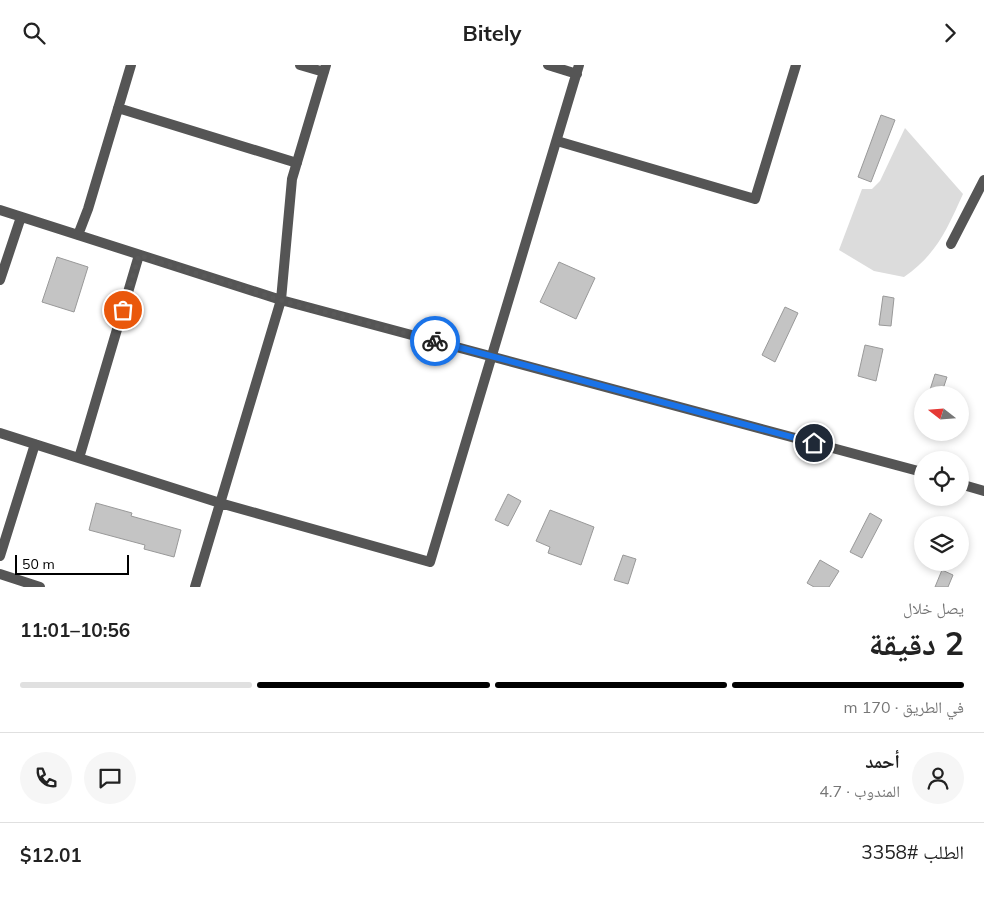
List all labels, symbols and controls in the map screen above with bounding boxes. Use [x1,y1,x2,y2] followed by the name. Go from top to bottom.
[20,19,48,47] icon: search
[463,19,521,47] text: Bitely
[936,19,964,47] icon: forward
[102,289,144,331] pin
[109,296,137,324] icon: bag
[410,316,460,366] courier
[421,327,449,355] icon: bike
[914,386,969,441] north arrow
[914,386,969,571] map controls
[793,422,835,464] pin
[800,429,828,457] icon: home
[914,451,969,506] button: locate
[914,516,969,571] button: layers
[15,552,129,575] scale bar
[22,555,55,573] text: 50 m
[903,598,964,618] text: يصل خلال
[20,618,130,642] text: 10:56–11:01
[869,623,964,663] text: 2 دقيقة
[844,697,964,717] text: في الطريق · 170 m
[865,749,900,773] text: أحمد
[20,752,72,804] button: phone
[84,752,136,804] button: chat
[912,752,964,804] button: person
[819,781,900,801] text: المندوب · 4.7
[861,840,964,864] text: الطلب #3358
[20,843,82,867] text: $12.01

